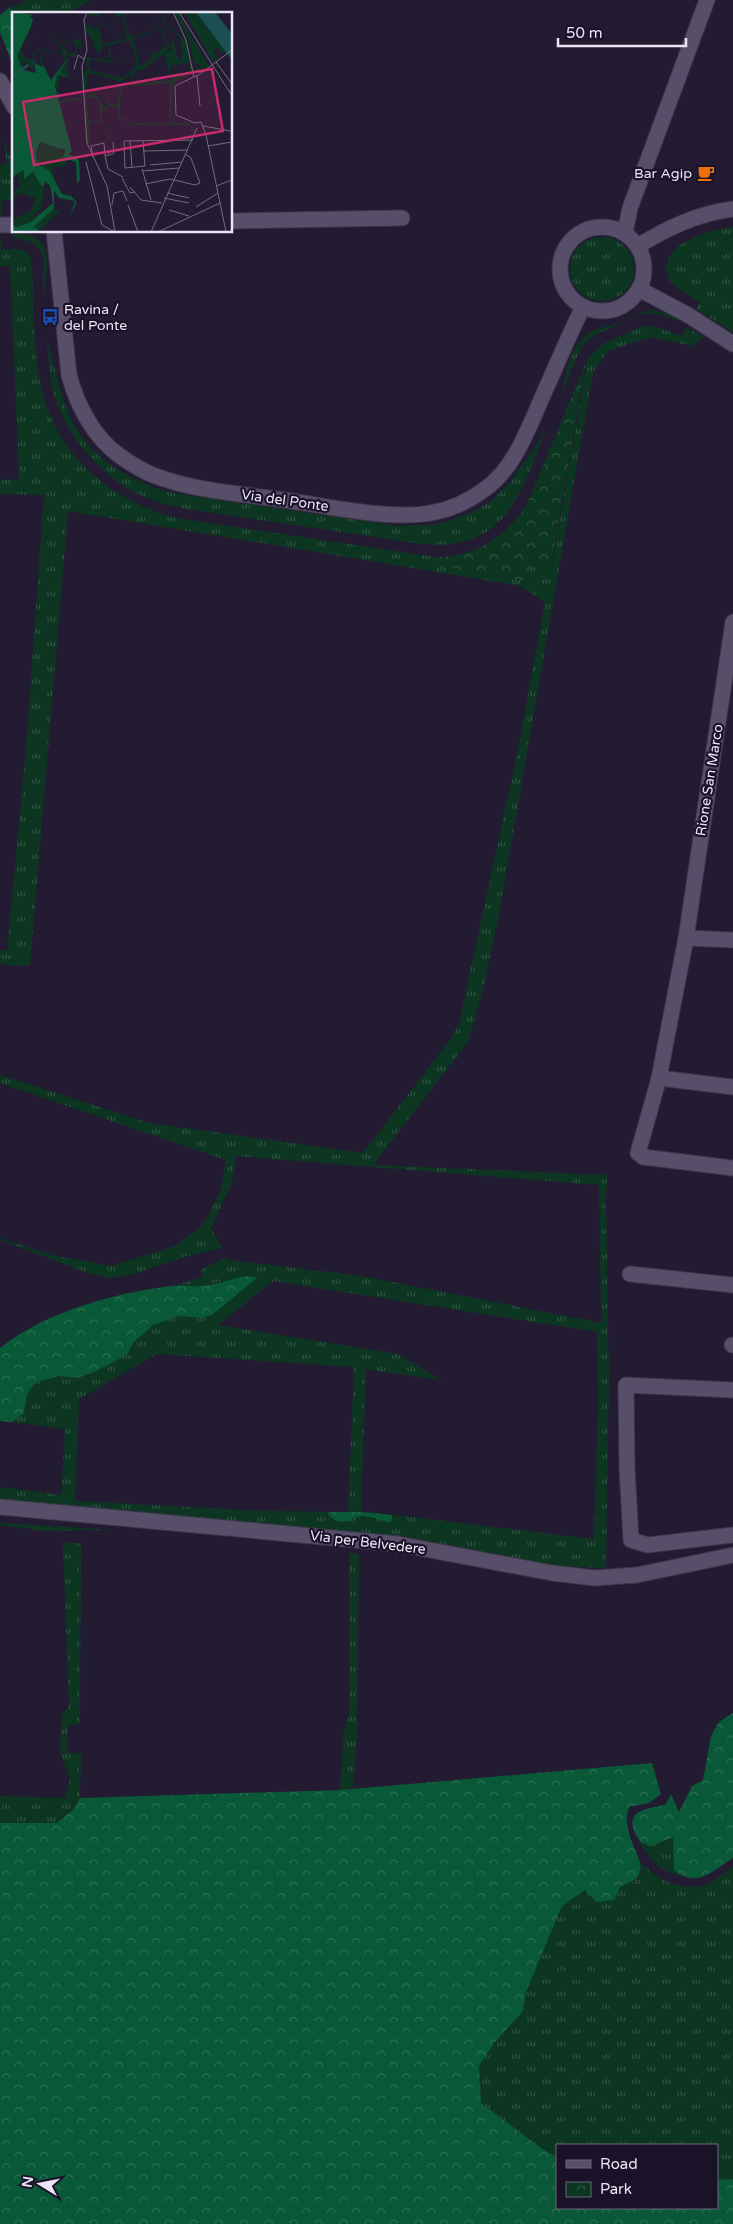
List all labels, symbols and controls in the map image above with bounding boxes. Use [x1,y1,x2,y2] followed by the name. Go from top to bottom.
[12,12,232,232] inset map
[558,15,686,47] scale bar
[566,24,603,42] text: 50 m
[696,163,716,183] cafe icon: Bar Agip
[634,165,692,182] place label: Bar Agip
[64,301,127,334] place label: Ravina / del Ponte
[40,307,60,327] bus stop icon: Ravina / del Ponte
[240,486,330,515] street label: Via del Ponte
[692,723,727,837] street label: Rione San Marco
[309,1527,427,1558] street label: Via per Belvedere
[556,2144,718,2209] legend
[600,2155,638,2173] text: Road
[15,2159,65,2209] north arrow
[18,2175,37,2189] text: N
[600,2180,632,2198] text: Park

